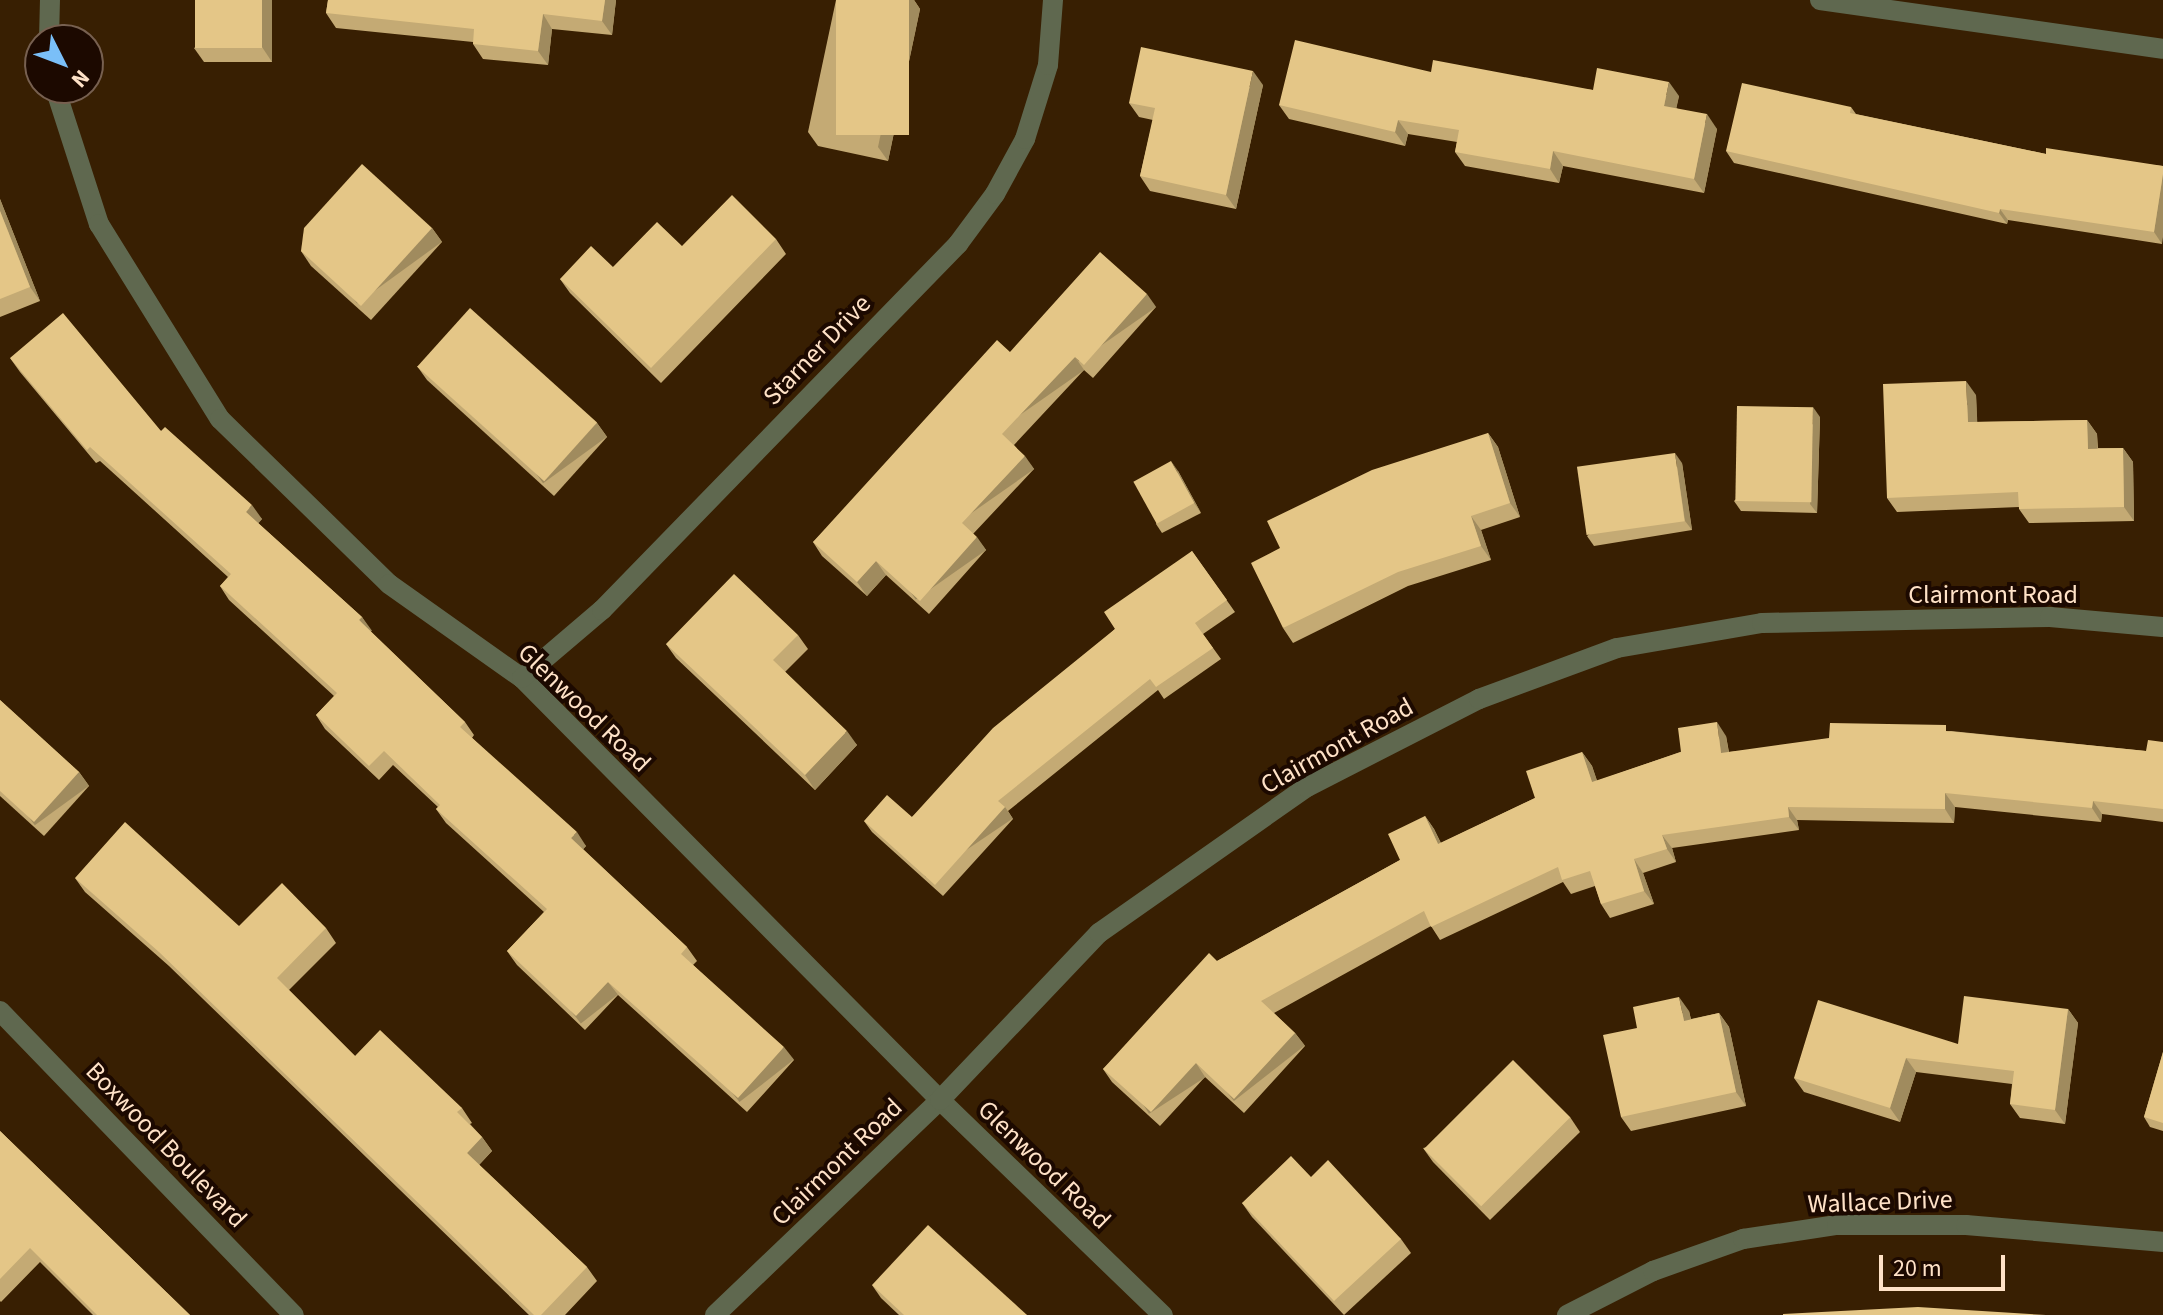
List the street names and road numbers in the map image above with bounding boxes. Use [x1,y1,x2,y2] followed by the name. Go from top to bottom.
[757,288,877,412] street label: Starner Drive
[1908,579,2078,611] street label: Clairmont Road
[511,637,657,779] street label: Glenwood Road
[1255,691,1419,801] street label: Clairmont Road
[79,1056,253,1234] street label: Boxwood Boulevard
[765,1092,909,1232] street label: Clairmont Road
[971,1094,1117,1236] street label: Glenwood Road
[1807,1184,1953,1220] street label: Wallace Drive

